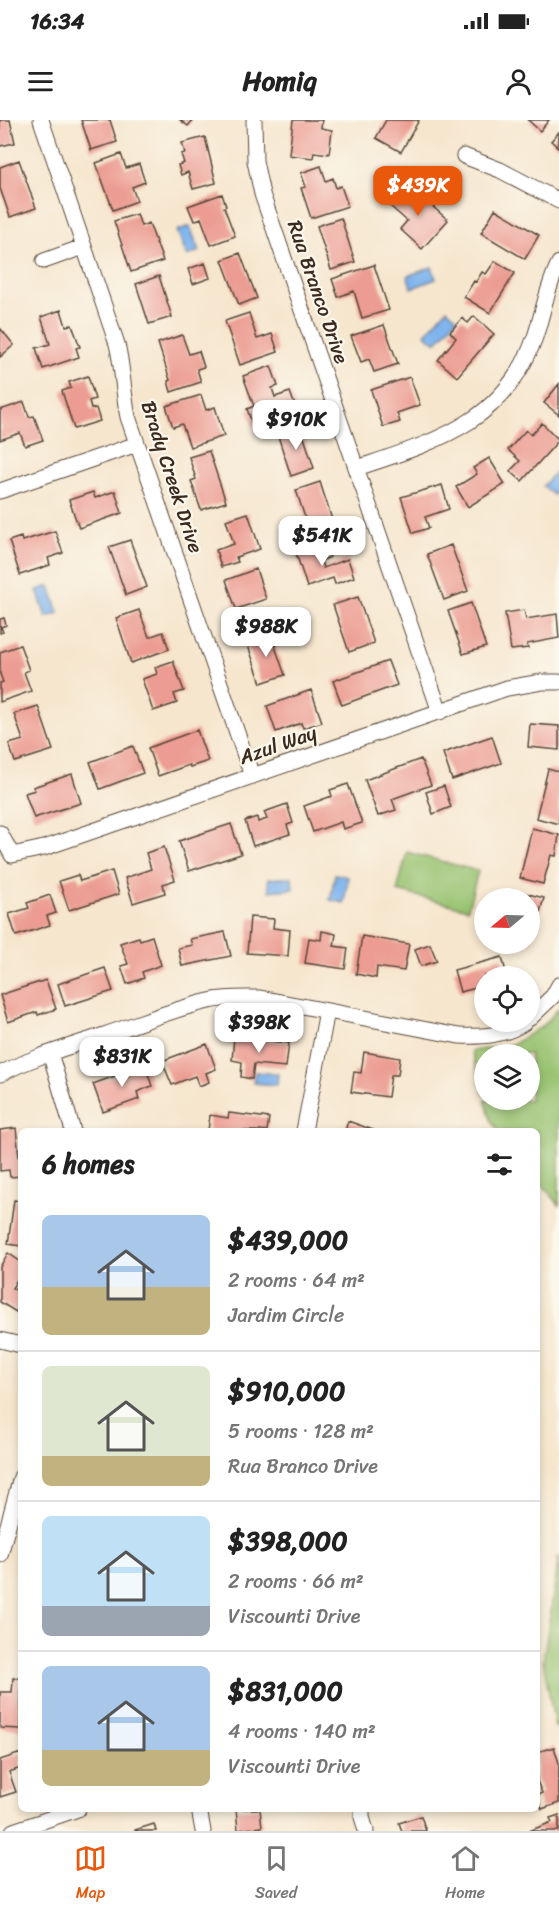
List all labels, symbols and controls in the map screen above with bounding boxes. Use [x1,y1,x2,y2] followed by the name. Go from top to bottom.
[30,2,84,41] text: 16:34
[242,57,317,105] text: Homiq
[24,65,57,98] icon: menu
[502,65,535,98] icon: person
[376,166,460,217] pin: $439K
[387,168,449,203] text: $439K
[277,215,359,369] street label: Rua Branco Drive
[131,396,213,558] street label: Brady Creek Drive
[254,400,338,451] pin: $910K
[266,402,326,437] text: $910K
[280,516,364,567] pin: $541K
[293,518,351,553] text: $541K
[224,607,308,658] pin: $988K
[235,609,297,644] text: $988K
[234,715,322,775] street label: Azul Way
[474,888,540,954] north arrow
[474,888,540,1110] map controls
[474,966,540,1032] button: locate
[217,1003,301,1054] pin: $398K
[229,1005,289,1040] text: $398K
[80,1037,164,1088] pin: $831K
[93,1039,151,1074] text: $831K
[474,1044,540,1110] button: layers
[42,1141,134,1187] text: 6 homes
[483,1148,516,1181] icon: filters
[228,1217,348,1263] text: $439,000
[90,1239,162,1311] icon: home
[228,1263,365,1298] text: 2 rooms · 64 m²
[228,1298,344,1333] text: Jardim Circle
[228,1368,345,1414] text: $910,000
[90,1390,162,1462] icon: home
[228,1414,374,1449] text: 5 rooms · 128 m²
[228,1449,378,1484] text: Rua Branco Drive
[228,1518,348,1564] text: $398,000
[90,1540,162,1612] icon: home
[228,1564,364,1599] text: 2 rooms · 66 m²
[228,1599,360,1634] text: Viscounti Drive
[228,1668,343,1714] text: $831,000
[90,1690,162,1762] icon: home
[228,1714,376,1749] text: 4 rooms · 140 m²
[228,1749,360,1784] text: Viscounti Drive
[74,1842,107,1907] tab: Map
[255,1842,297,1907] tab: Saved
[445,1842,485,1907] tab: Home

